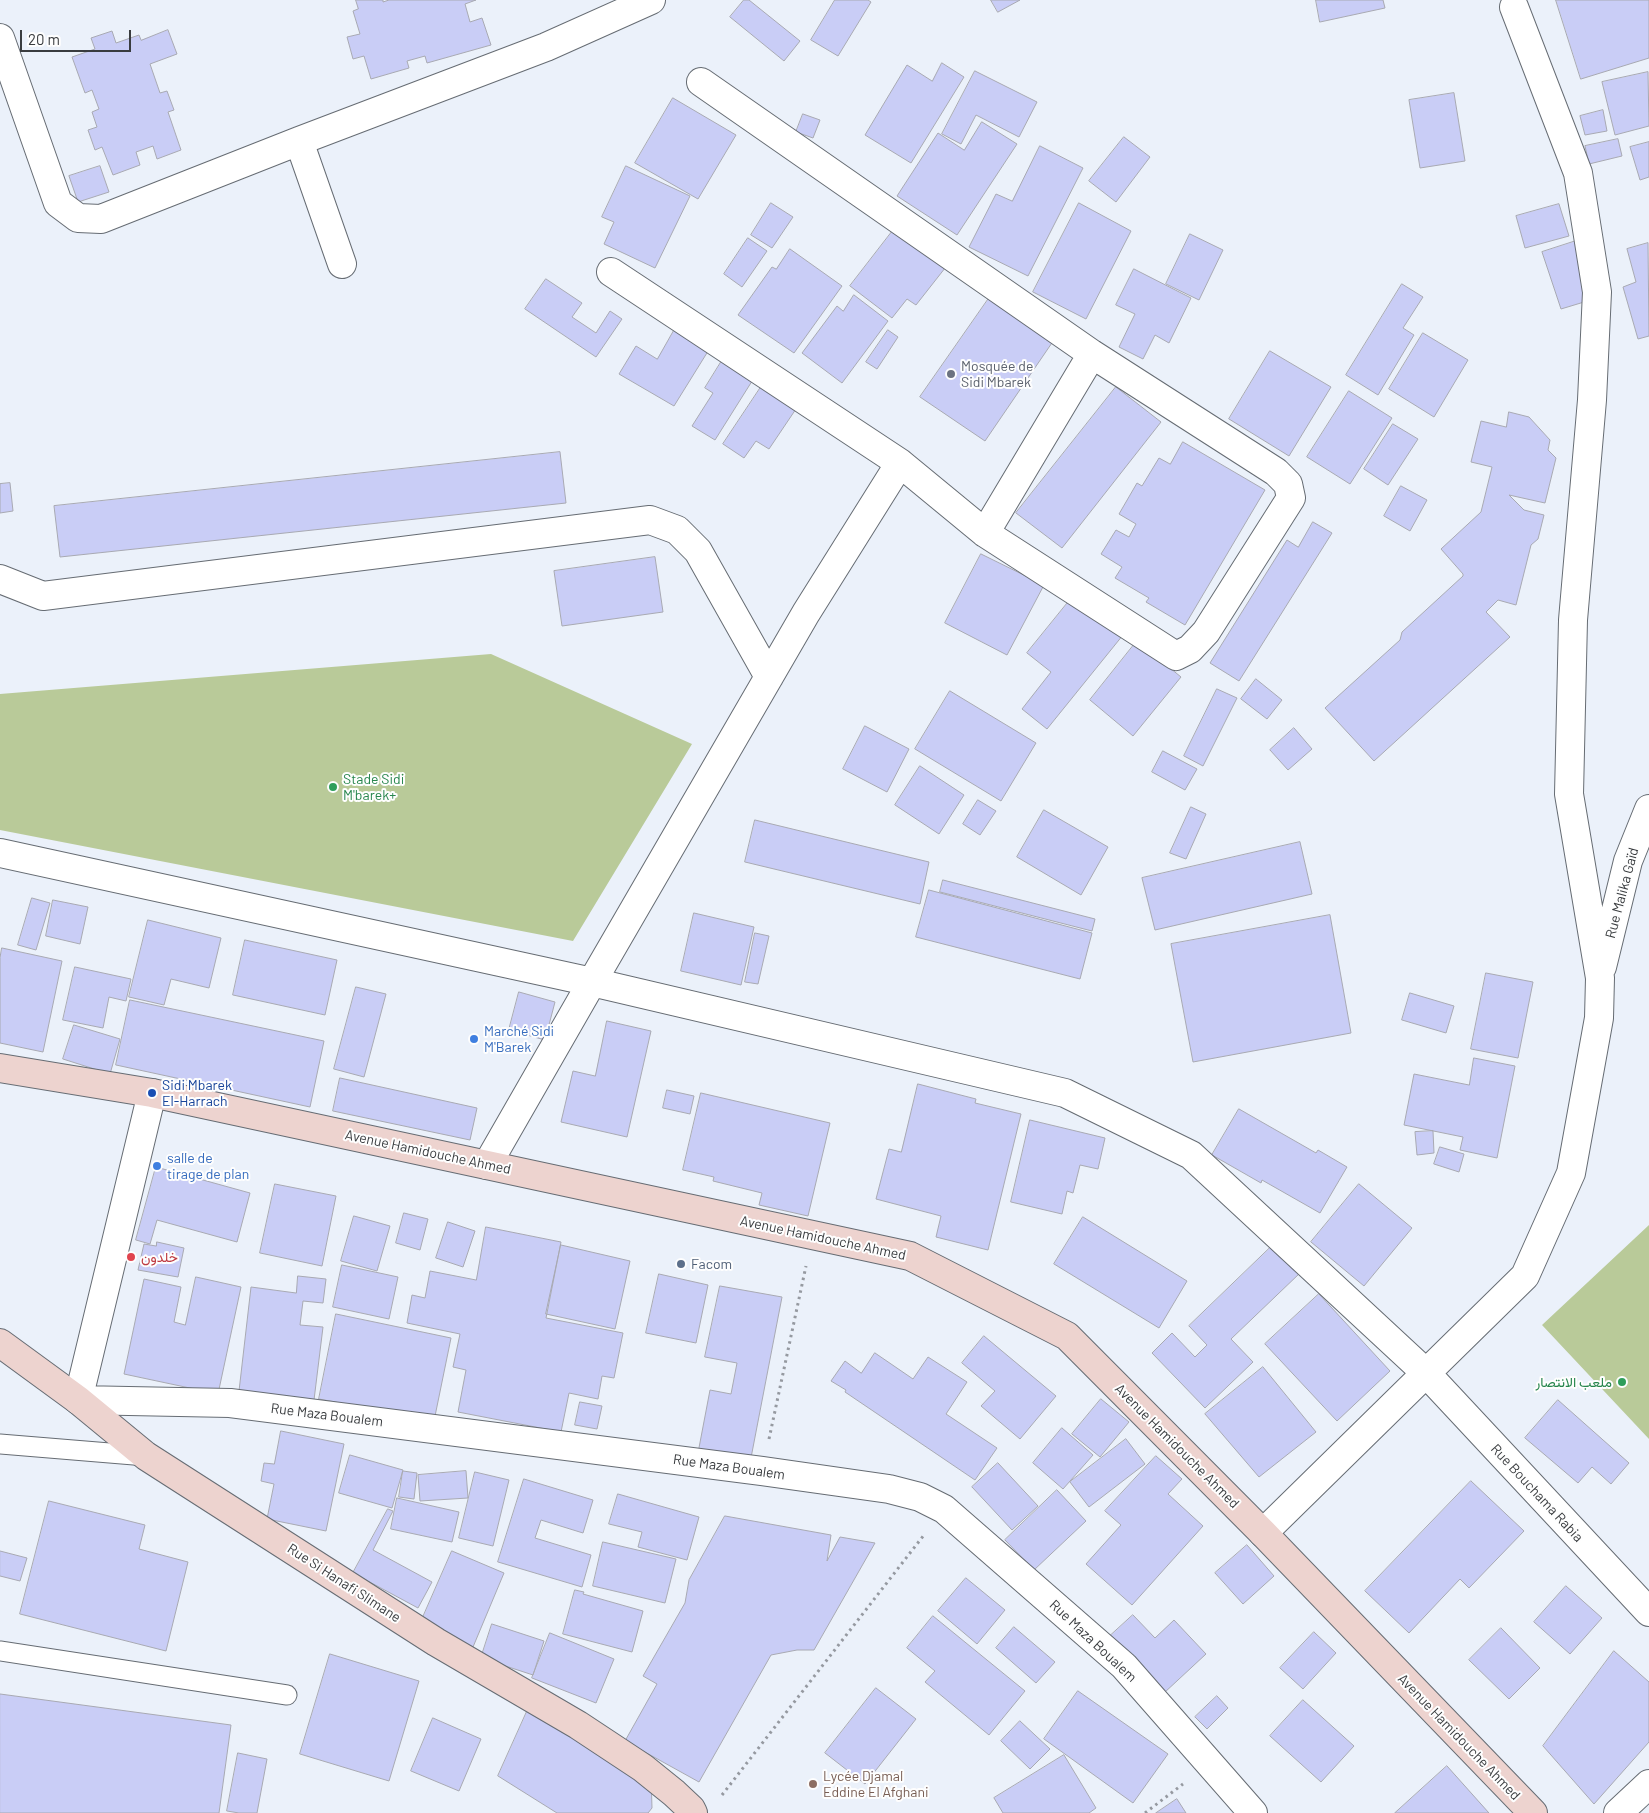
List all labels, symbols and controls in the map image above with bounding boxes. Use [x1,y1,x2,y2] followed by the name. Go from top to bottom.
[22,20,134,52] scale bar
[28,30,60,48] text: 20 m
[961,358,1033,391] place label: Mosquée de Sidi Mbarek
[945,368,957,380] marker: Mosquée de Sidi Mbarek
[343,771,404,804] place label: Stade Sidi M'barek+
[327,781,339,793] marker: Stade Sidi M'barek+
[1602,846,1642,940] street label: Rue Malika Gaïd
[484,1023,554,1056] place label: Marché Sidi M'Barek
[468,1033,480,1045] marker: Marché Sidi M'Barek
[162,1077,232,1110] place label: Sidi Mbarek El-Harrach
[146,1087,158,1099] marker: Sidi Mbarek El-Harrach
[344,1126,512,1178] street label: Avenue Hamidouche Ahmed
[167,1150,249,1182] place label: salle de tirage de plan
[151,1160,163,1172] marker: salle de tirage de plan
[739,1212,907,1264] street label: Avenue Hamidouche Ahmed
[141,1249,178,1265] place label: خلدون
[125,1251,137,1263] marker: خلدون
[691,1256,732,1272] place label: Facom
[675,1258,687,1270] marker: Facom
[1536,1374,1612,1390] place label: ملعب الانتصار
[1616,1376,1628,1388] marker: ملعب الانتصار
[1111,1380,1243,1512] street label: Avenue Hamidouche Ahmed
[270,1400,384,1430] street label: Rue Maza Boualem
[1487,1441,1587,1545] street label: Rue Bouchama Rabia
[672,1451,786,1483] street label: Rue Maza Boualem
[284,1540,404,1626] street label: Rue Si Hanafi Slimane
[1046,1596,1140,1686] street label: Rue Maza Boualem
[1394,1670,1524,1804] street label: Avenue Hamidouche Ahmed
[823,1768,929,1800] place label: Lycée Djamal Eddine El Afghani
[807,1778,819,1790] marker: Lycée Djamal Eddine El Afghani

